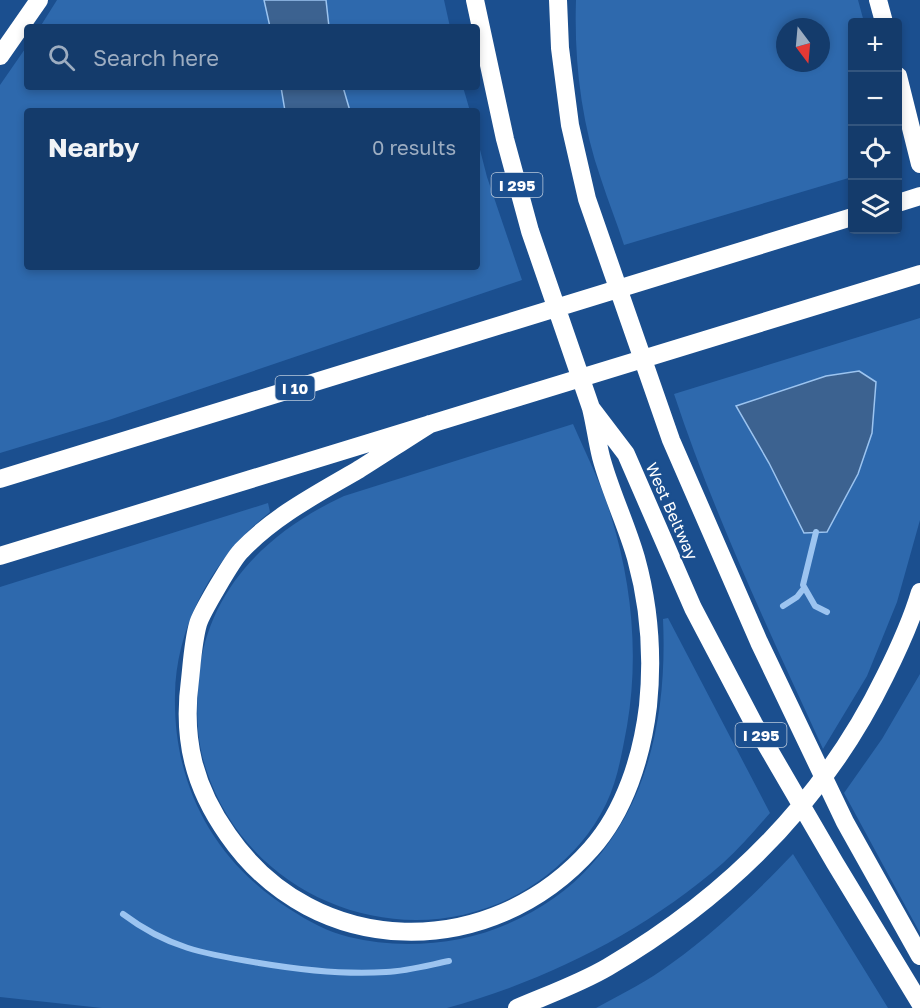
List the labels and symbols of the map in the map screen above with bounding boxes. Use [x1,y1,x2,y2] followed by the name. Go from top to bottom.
[776,18,830,72] north arrow
[492,173,542,197] road number: I 295
[276,376,314,400] road number: I 10
[642,459,702,563] street label: West Beltway
[736,723,786,747] road number: I 295

